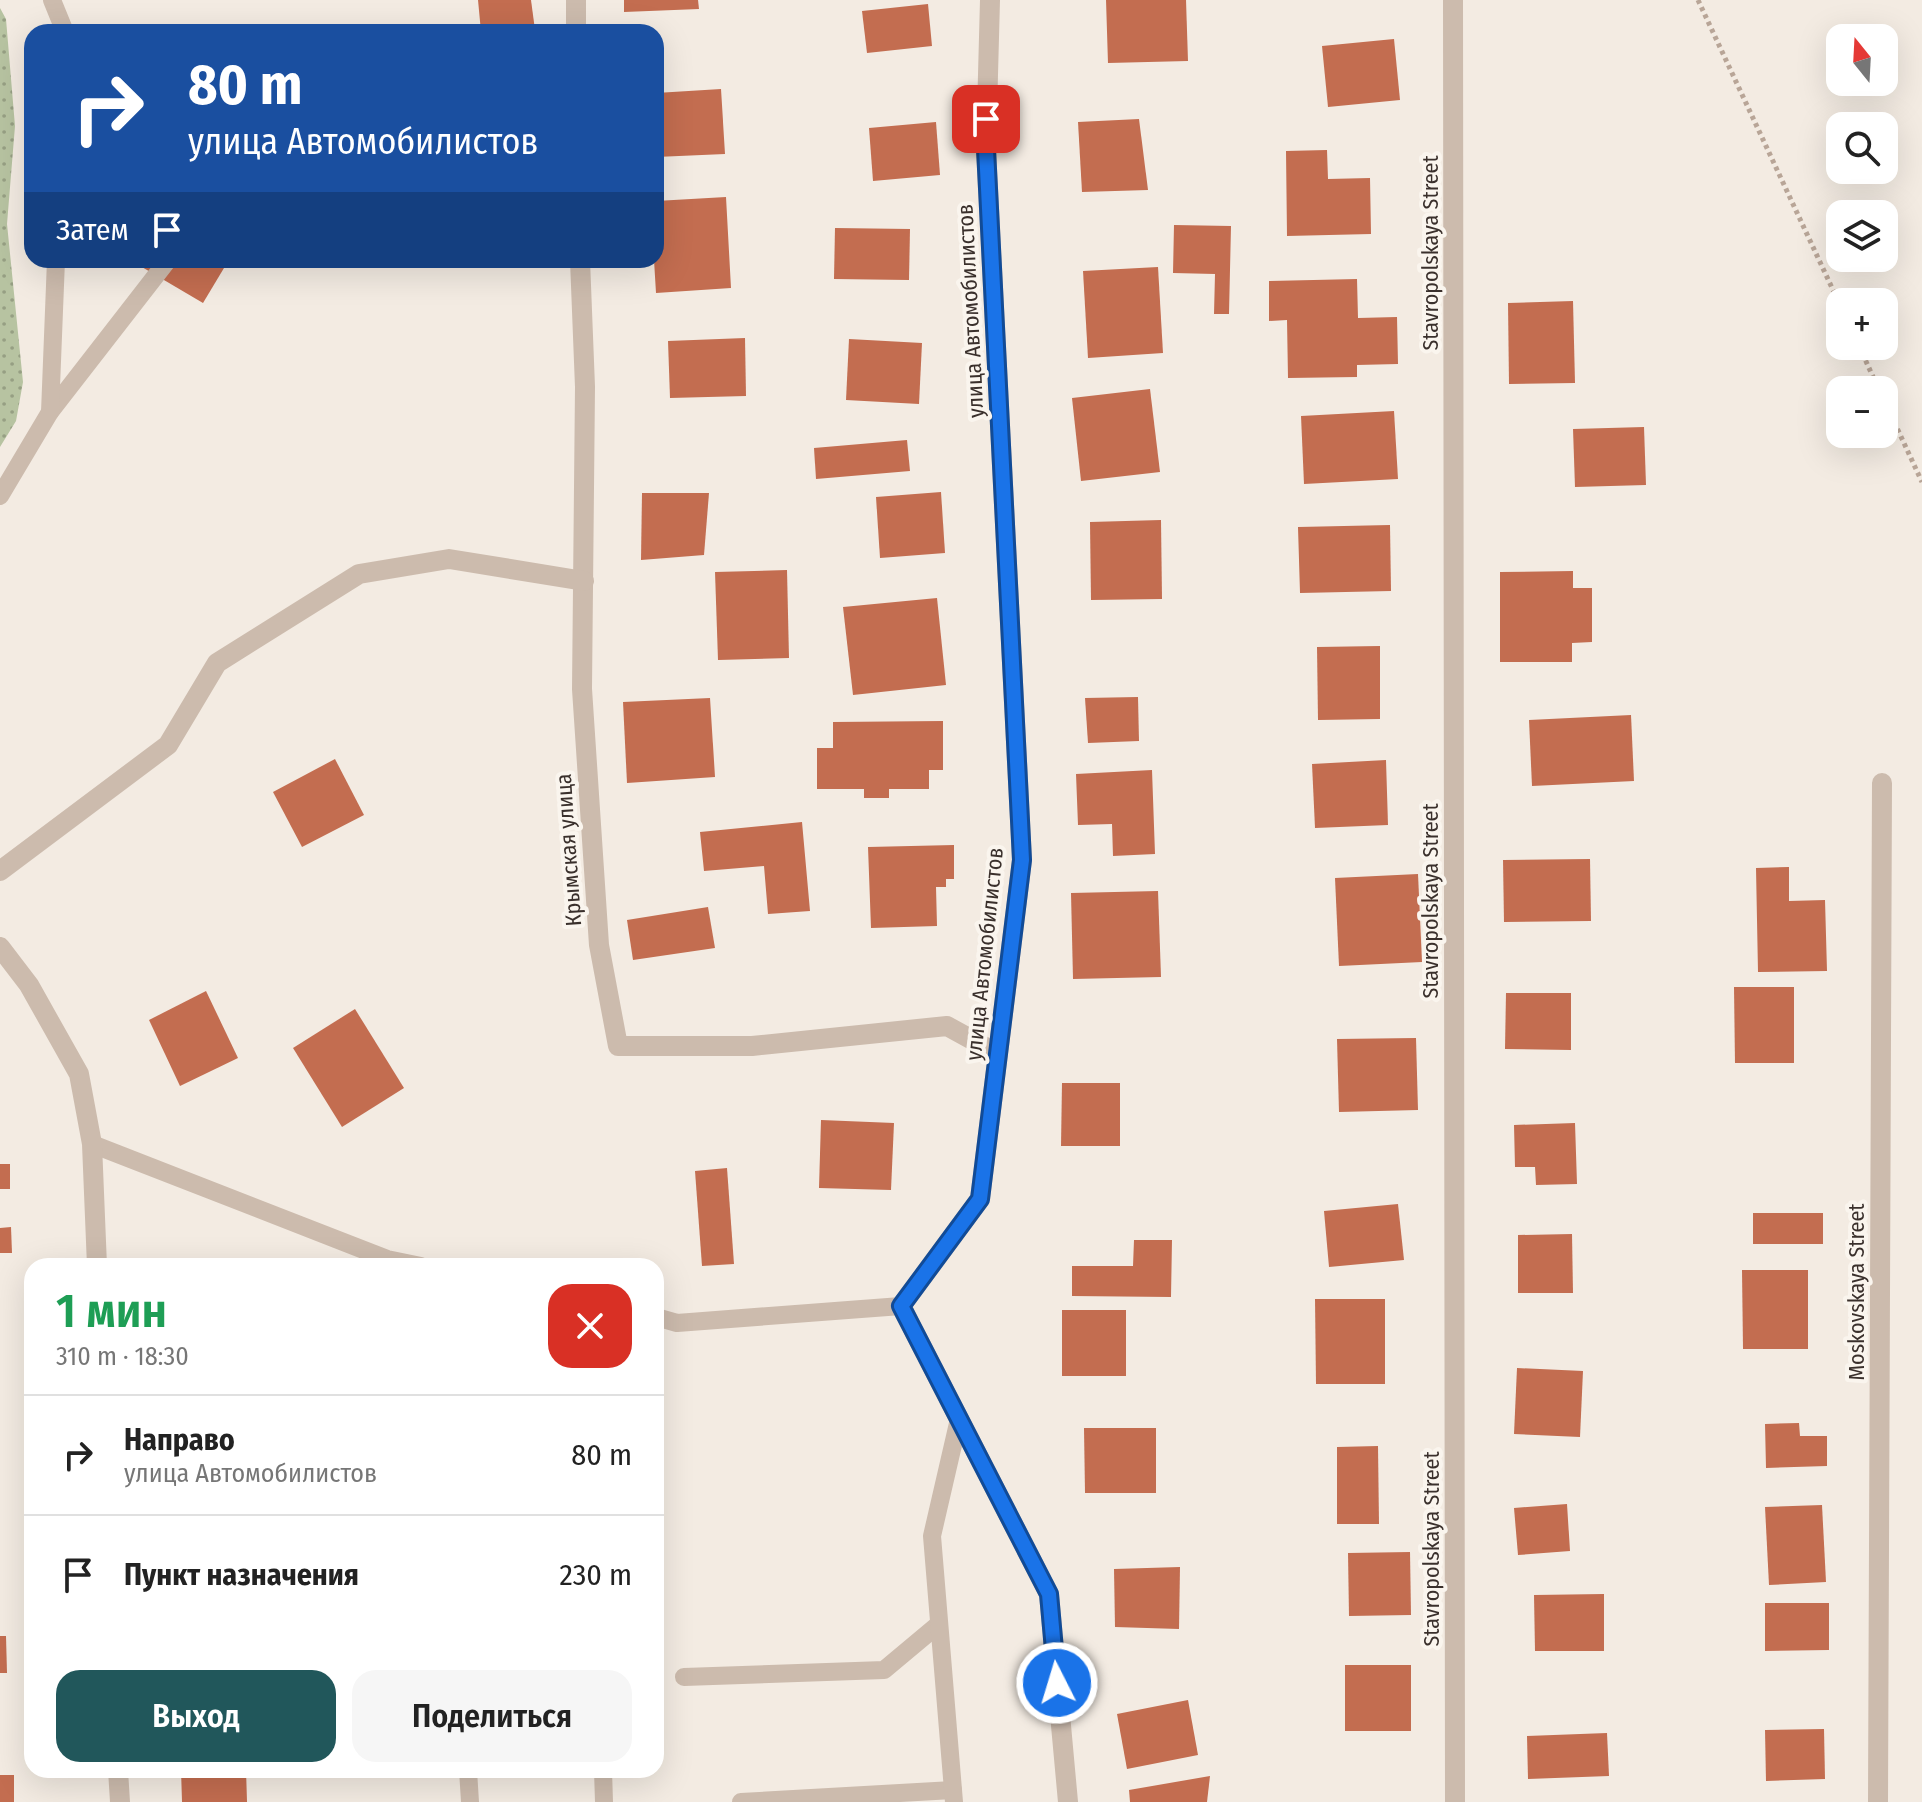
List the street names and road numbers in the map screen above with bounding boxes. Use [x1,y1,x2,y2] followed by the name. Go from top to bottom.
[1417,155,1444,351] street label: Stavropolskaya Street
[951,203,990,419] street label: улица Автомобилистов
[550,773,587,927] street label: Крымская улица
[1417,803,1444,999] street label: Stavropolskaya Street
[960,846,1009,1062] street label: улица Автомобилистов
[1843,1203,1870,1381] street label: Moskovskaya Street
[1418,1451,1445,1647] street label: Stavropolskaya Street

